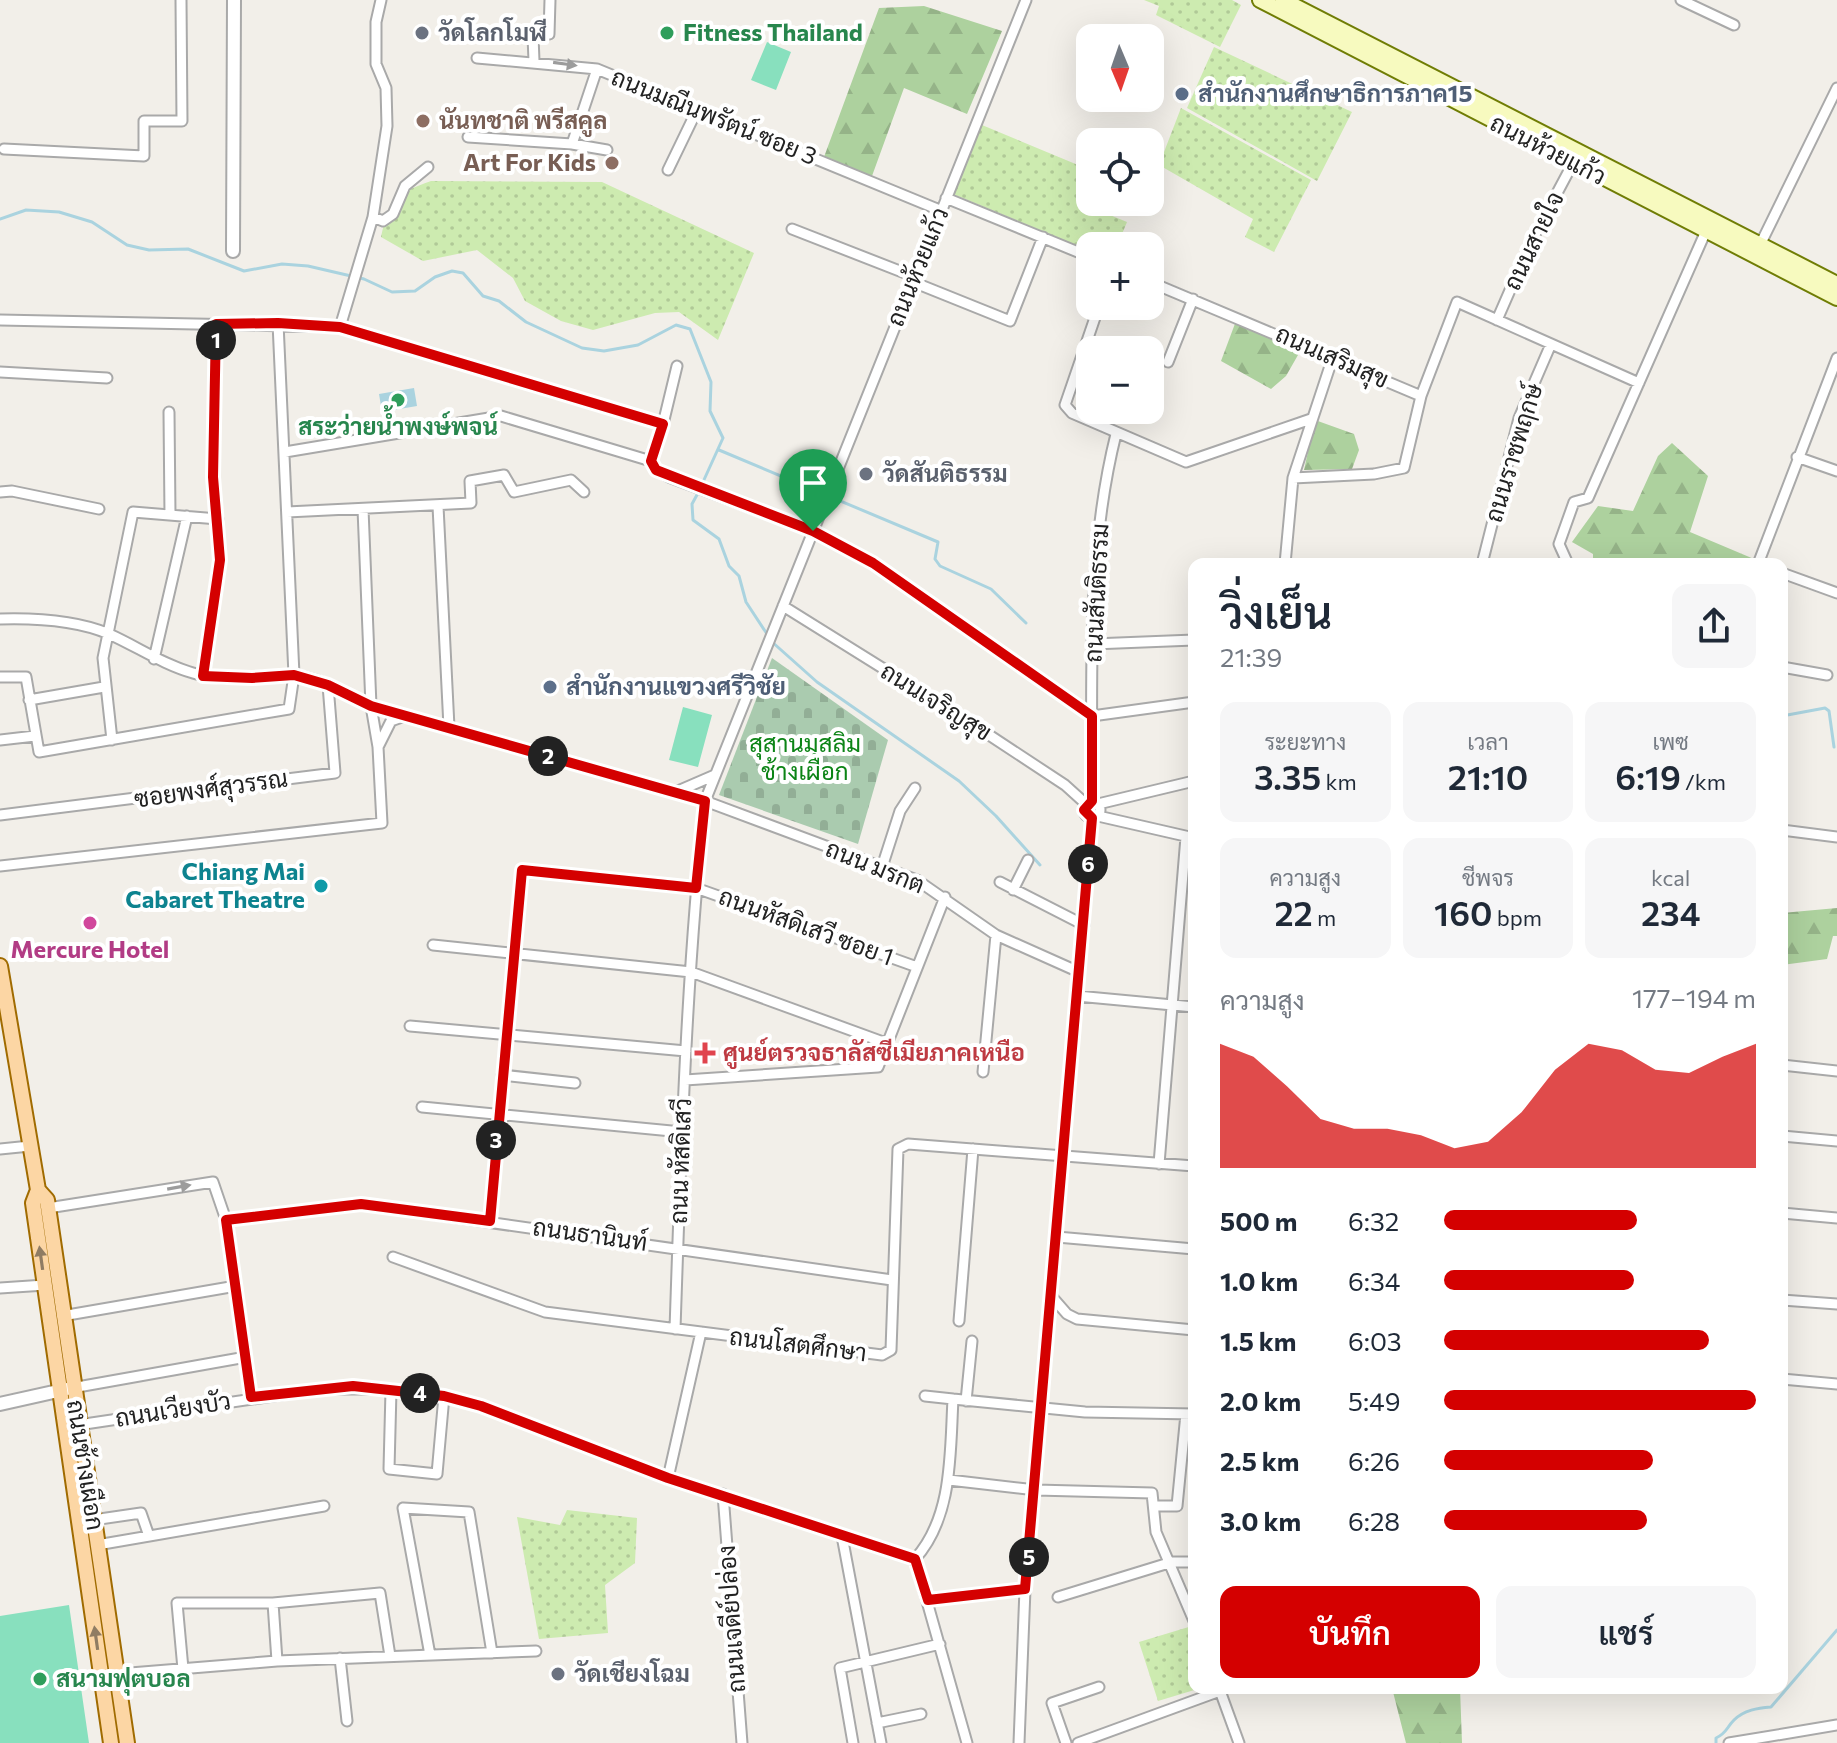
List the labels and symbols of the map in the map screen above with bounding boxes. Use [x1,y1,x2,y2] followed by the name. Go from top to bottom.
[438,17,547,46] place label: วัดโลกโมฬี
[683,17,863,46] place label: Fitness Thailand
[413,24,431,42] marker: วัดโลกโมฬี
[658,24,676,42] marker: Fitness Thailand
[1076,24,1164,112] north arrow
[553,58,578,71] one-way arrow
[608,61,821,170] street label: ถนนมณีนพรัตน์ ซอย 3
[1198,78,1472,107] place label: สำนักงานศึกษาธิการภาค15
[1173,85,1191,103] marker: สำนักงานศึกษาธิการภาค15
[439,105,607,137] place label: นันทชาติ พรีสคูล
[1486,107,1611,190] street label: ถนนห้วยแก้ว
[414,112,432,130] marker: นันทชาติ พรีสคูล
[463,147,596,176] place label: Art For Kids
[603,154,621,172] marker: Art For Kids
[1496,186,1569,294] street label: ถนนสายใจ
[880,203,954,330] street label: ถนนห้วยแก้ว
[1270,318,1394,396] street label: ถนนเสริมสุข
[196,320,236,360] pin: 1
[1478,379,1549,526] street label: ถนนราชพฤกษ์
[389,391,407,409] marker: สระว่ายน้ำพงษ์พจน์
[298,405,499,440] place label: สระว่ายน้ำพงษ์พจน์
[779,449,847,531] pin
[882,458,1008,487] place label: วัดสันติธรรม
[857,465,875,483] marker: วัดสันติธรรม
[1077,523,1114,663] street label: ถนนสันติธรรม
[875,655,997,749] street label: ถนนเจริญสุข
[566,671,786,700] place label: สำนักงานแขวงศรีวิชัย
[541,678,559,696] marker: สำนักงานแขวงศรีวิชัย
[749,728,861,785] park label: สุสานมุสลิม ช้างเผือก
[528,736,568,776] pin: 2
[132,762,290,816] street label: ซอยพงศ์สุวรรณ
[822,833,929,899] street label: ถนน มรกต
[1068,844,1108,884] pin: 6
[125,856,305,913] place label: Chiang Mai Cabaret Theatre
[312,877,330,895] marker: Chiang Mai Cabaret Theatre
[715,881,898,971] street label: ถนนหัสดิเสวี ซอย 1
[81,914,99,932] marker: Mercure Hotel
[11,934,169,963] place label: Mercure Hotel
[723,1037,1025,1069] place label: ศูนย์ตรวจธาลัสซีเมียภาคเหนือ
[694,1042,716,1064] marker: ศูนย์ตรวจธาลัสซีเมียภาคเหนือ
[663,1097,696,1224] street label: ถนน หัสดิเสวี
[476,1120,516,1160] pin: 3
[167,1181,192,1193] one-way arrow
[531,1211,649,1256] street label: ถนนธานินท์
[34,1245,47,1270] one-way arrow
[728,1321,869,1366] street label: ถนนโสตศึกษา
[400,1373,440,1413] pin: 4
[113,1385,233,1432] street label: ถนนเวียงบัว
[62,1397,111,1532] street label: ถนนช้างเผือก
[1009,1537,1049,1577] pin: 5
[711,1544,750,1694] street label: ถนนเจดีย์ปล่อง
[89,1625,102,1650] one-way arrow
[574,1658,690,1687] place label: วัดเชียงโฉม
[56,1663,191,1696] place label: สนามฟุตบอล
[549,1665,567,1683] marker: วัดเชียงโฉม
[31,1670,49,1688] marker: สนามฟุตบอล

